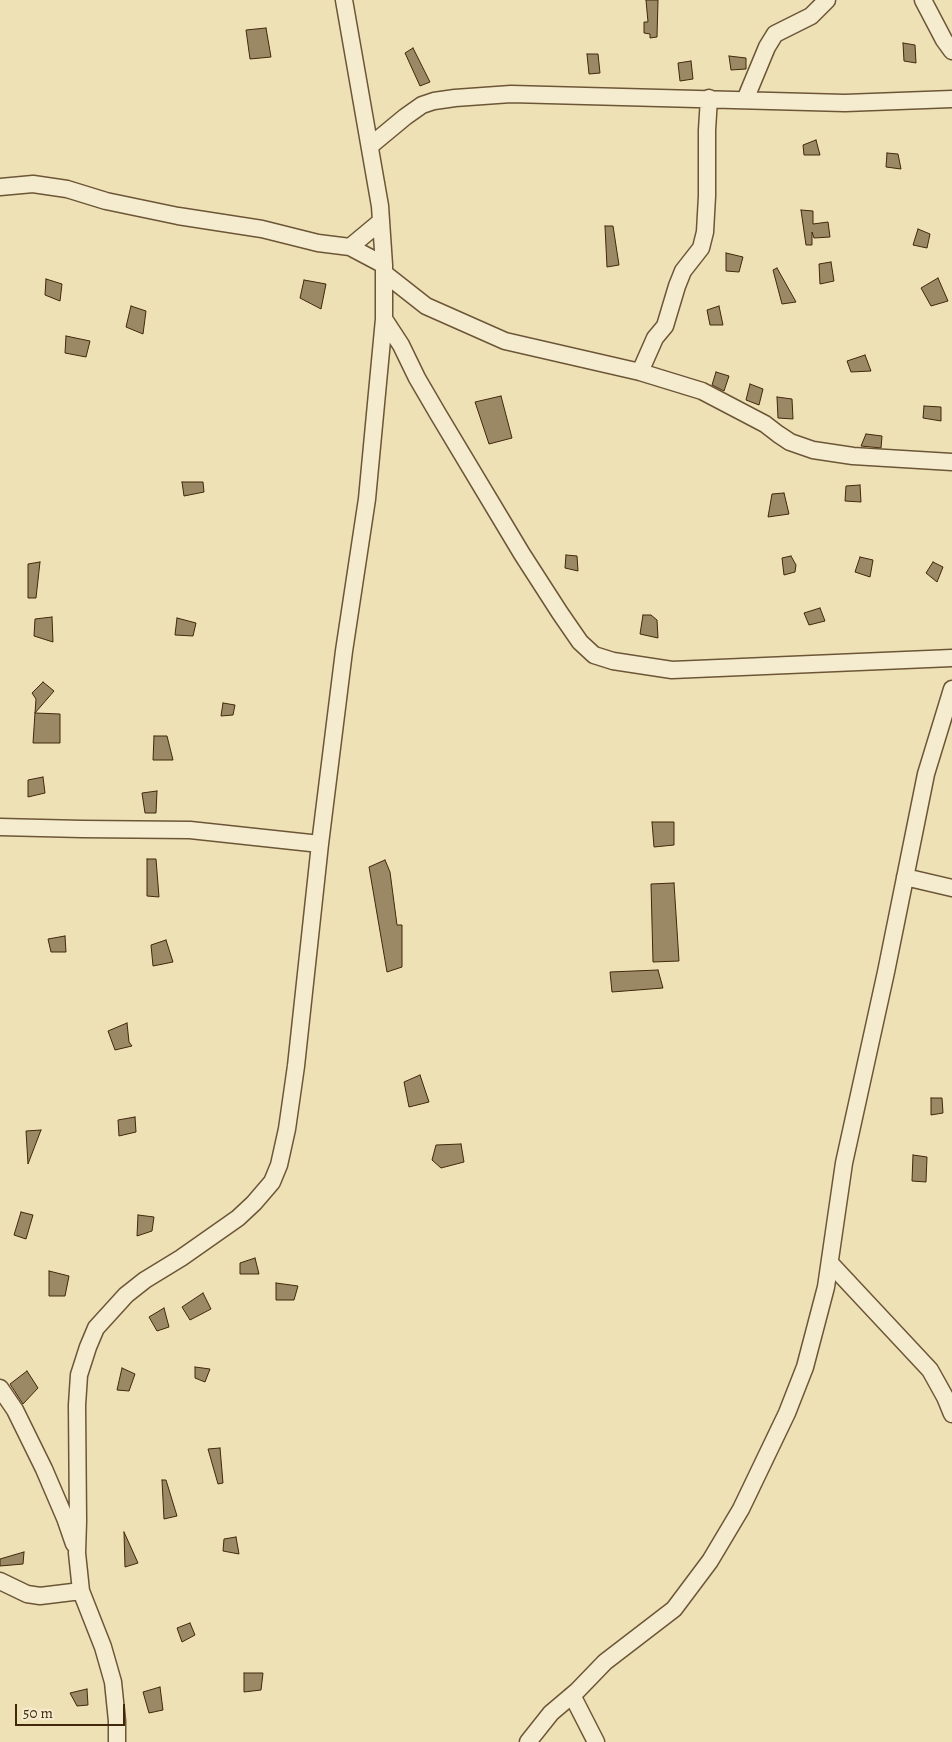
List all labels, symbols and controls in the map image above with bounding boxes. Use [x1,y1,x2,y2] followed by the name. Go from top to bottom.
[18,1694,128,1726] scale bar
[23,1703,53,1723] text: 50 m

